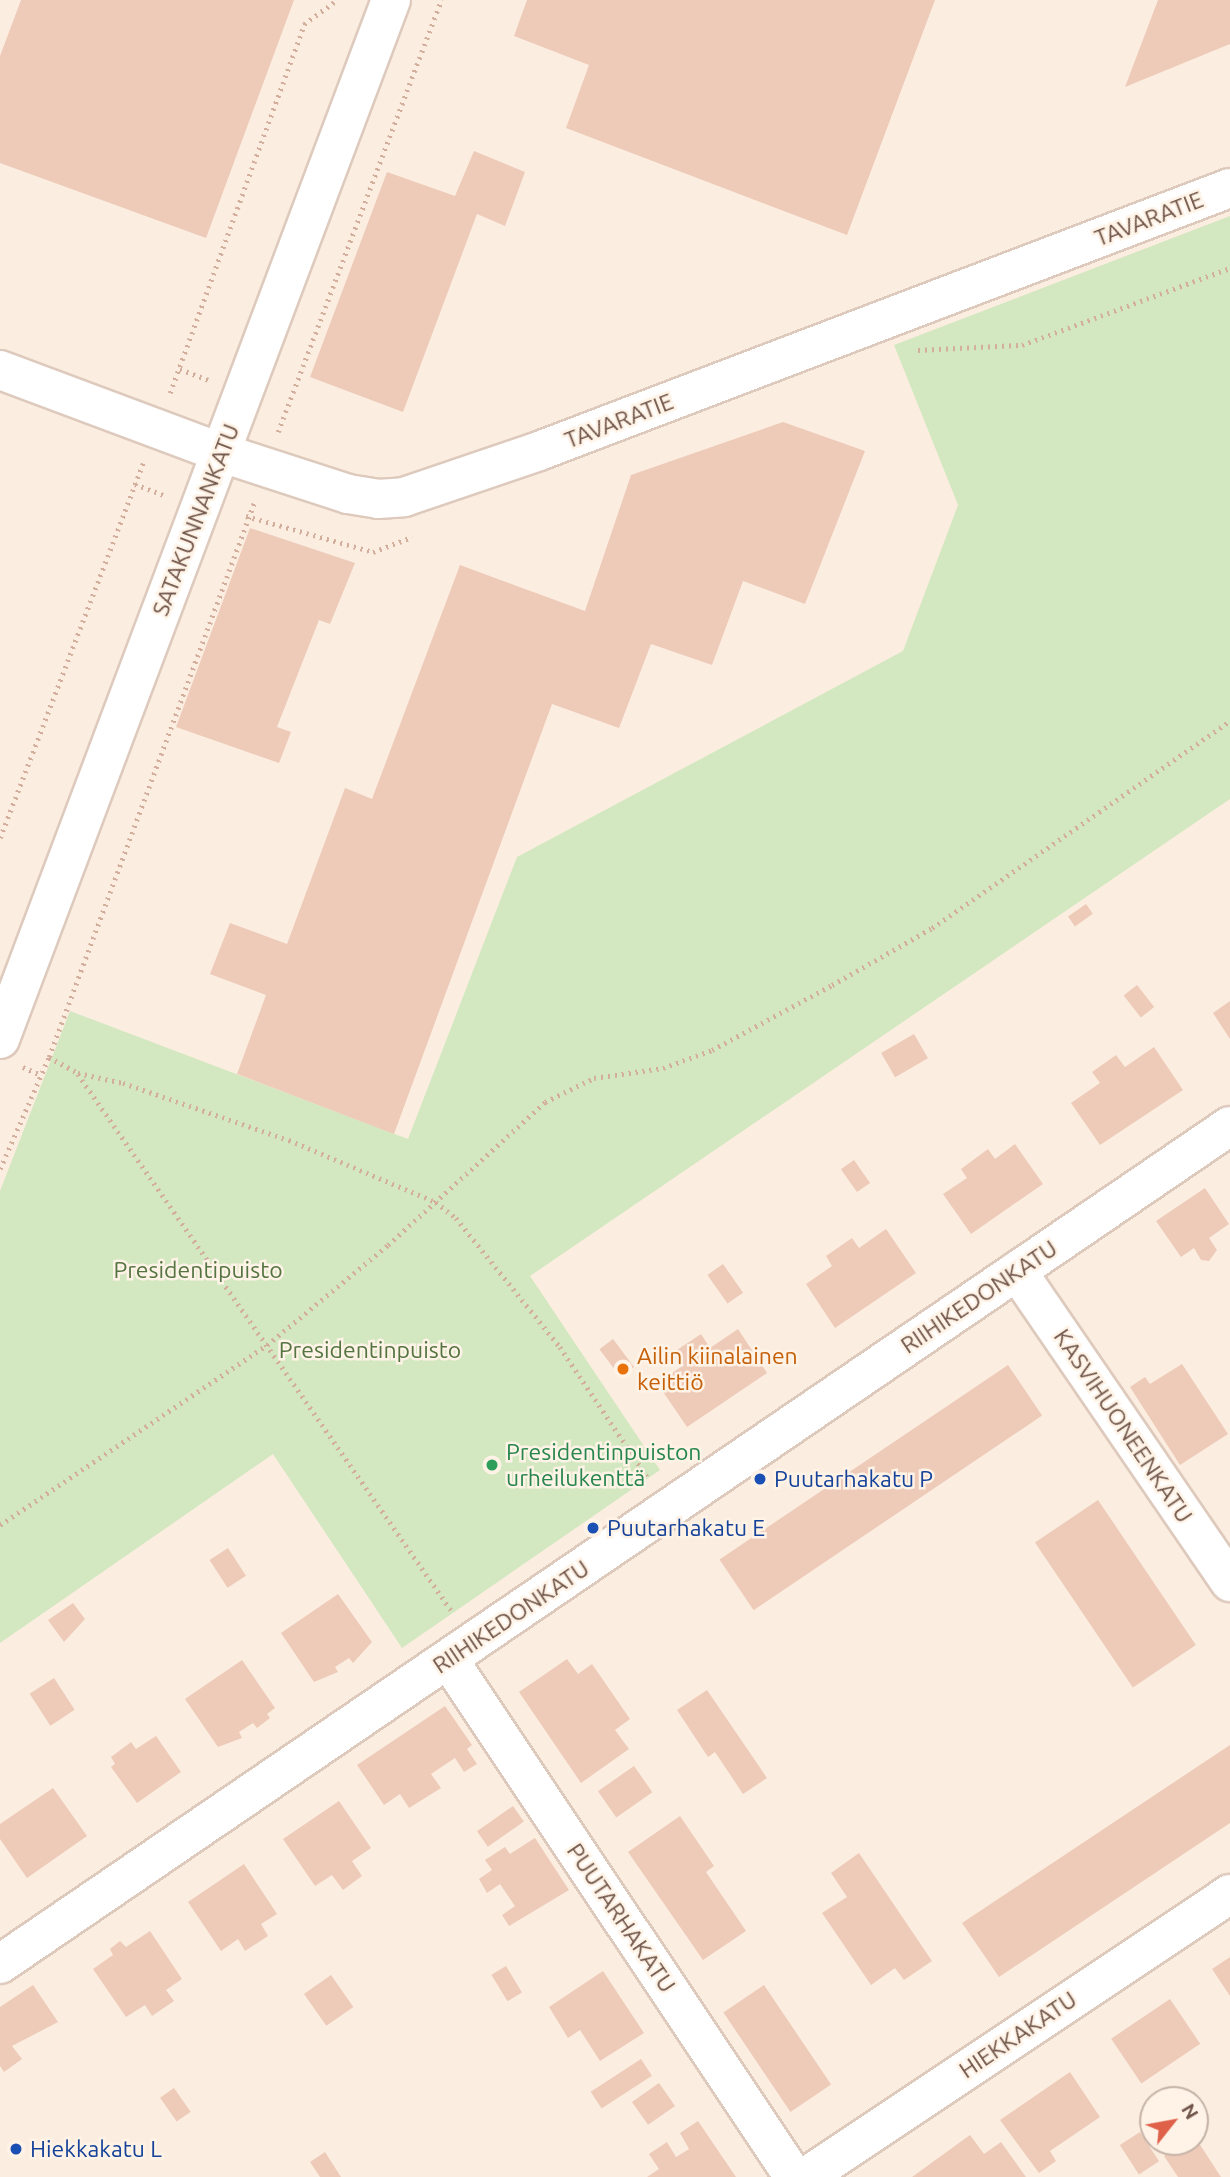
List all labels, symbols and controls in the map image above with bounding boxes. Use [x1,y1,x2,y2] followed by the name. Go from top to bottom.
[1091,186,1207,252] street label: TAVARATIE
[561,388,677,454] street label: TAVARATIE
[147,420,245,620] street label: SATAKUNNANKATU
[896,1235,1062,1359] street label: RIIHIKEDONKATU
[113,1256,283,1284] park label: Presidentipuisto
[1048,1324,1198,1528] street label: KASVIHUONEENKATU
[279,1336,461,1364] park label: Presidentinpuisto
[637,1342,798,1396] place label: Ailin kiinalainen keittiö
[615,1361,631,1377] marker: Ailin kiinalainen keittiö
[506,1438,701,1492] place label: Presidentinpuiston urheilukenttä
[484,1457,500,1473] marker: Presidentinpuiston urheilukenttä
[774,1465,933,1493] place label: Puutarhakatu P
[752,1471,768,1487] marker: Puutarhakatu P
[607,1514,765,1542] place label: Puutarhakatu E
[585,1520,601,1536] marker: Puutarhakatu E
[428,1555,594,1679] street label: RIIHIKEDONKATU
[561,1838,681,1998] street label: PUUTARHAKATU
[954,1986,1082,2084] street label: HIEKKAKATU
[1139,2086,1209,2156] north arrow
[1177,2099,1203,2123] text: N
[30,2135,162,2163] place label: Hiekkakatu L
[8,2141,24,2157] marker: Hiekkakatu L

